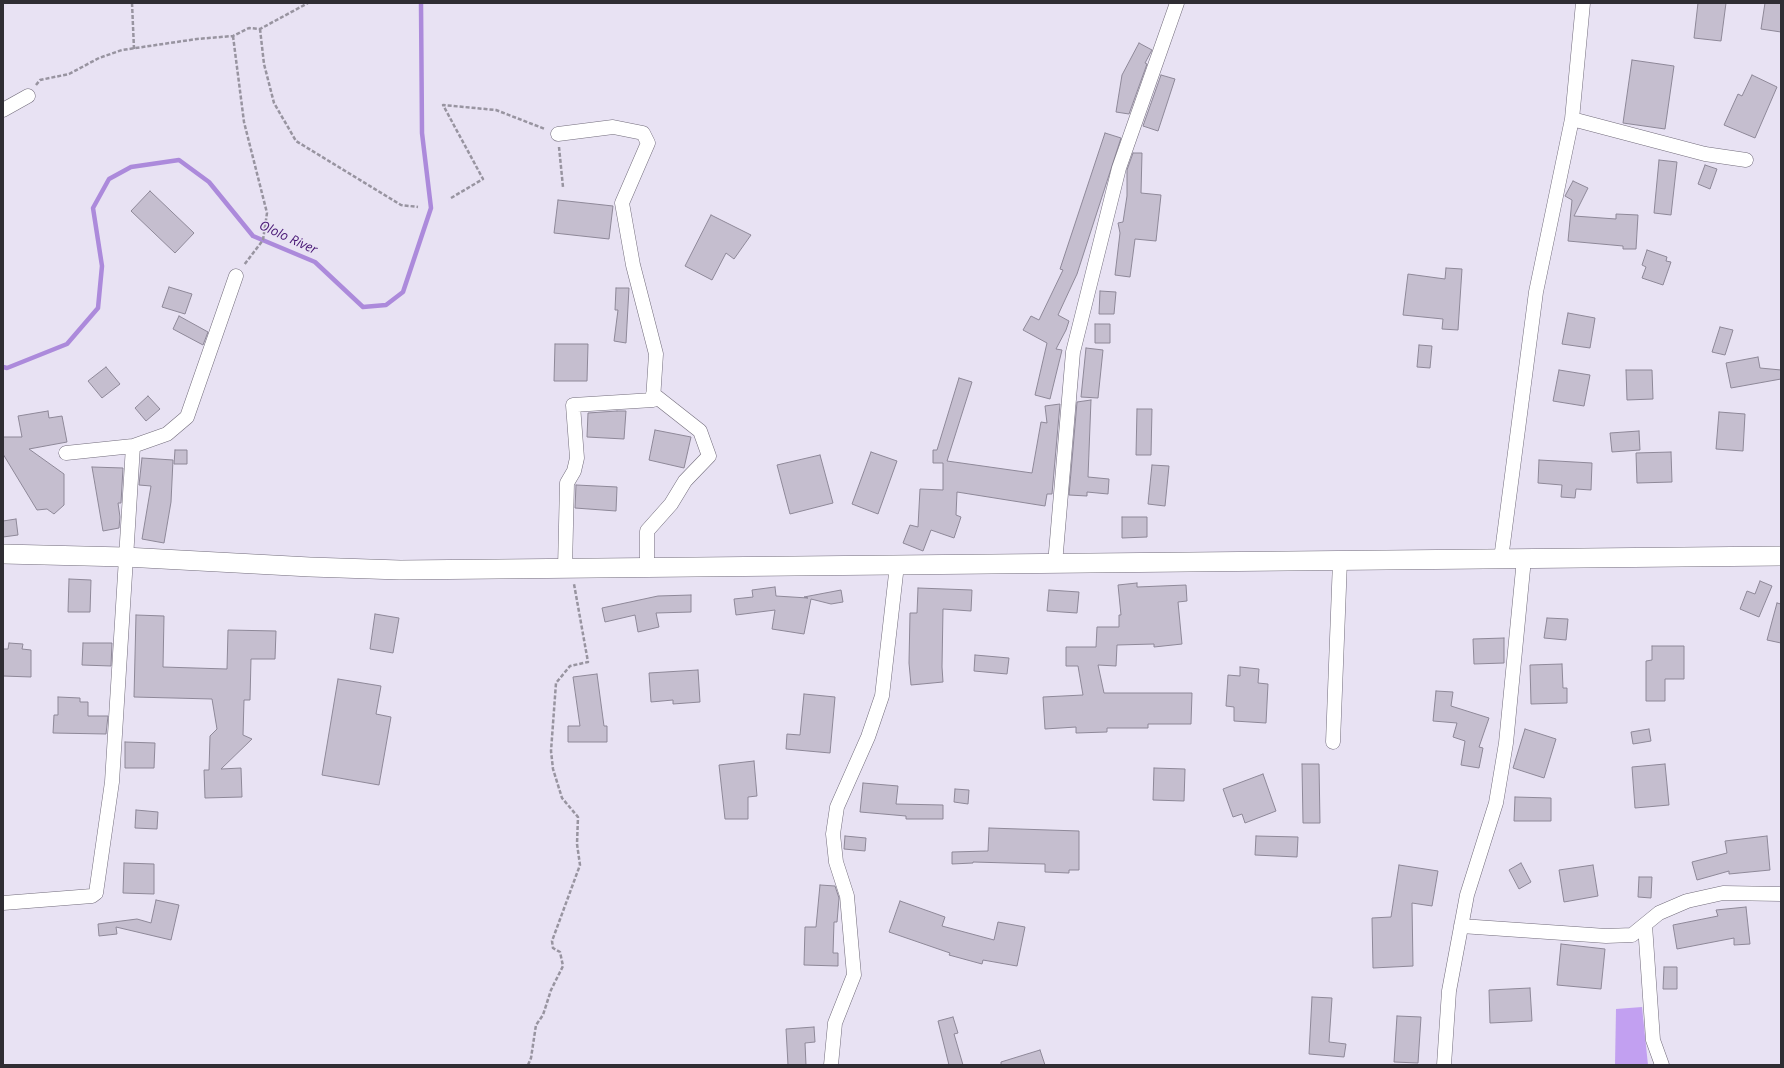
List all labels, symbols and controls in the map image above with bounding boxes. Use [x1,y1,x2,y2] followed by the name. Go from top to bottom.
[256,218,320,258] water label: Ololo River

